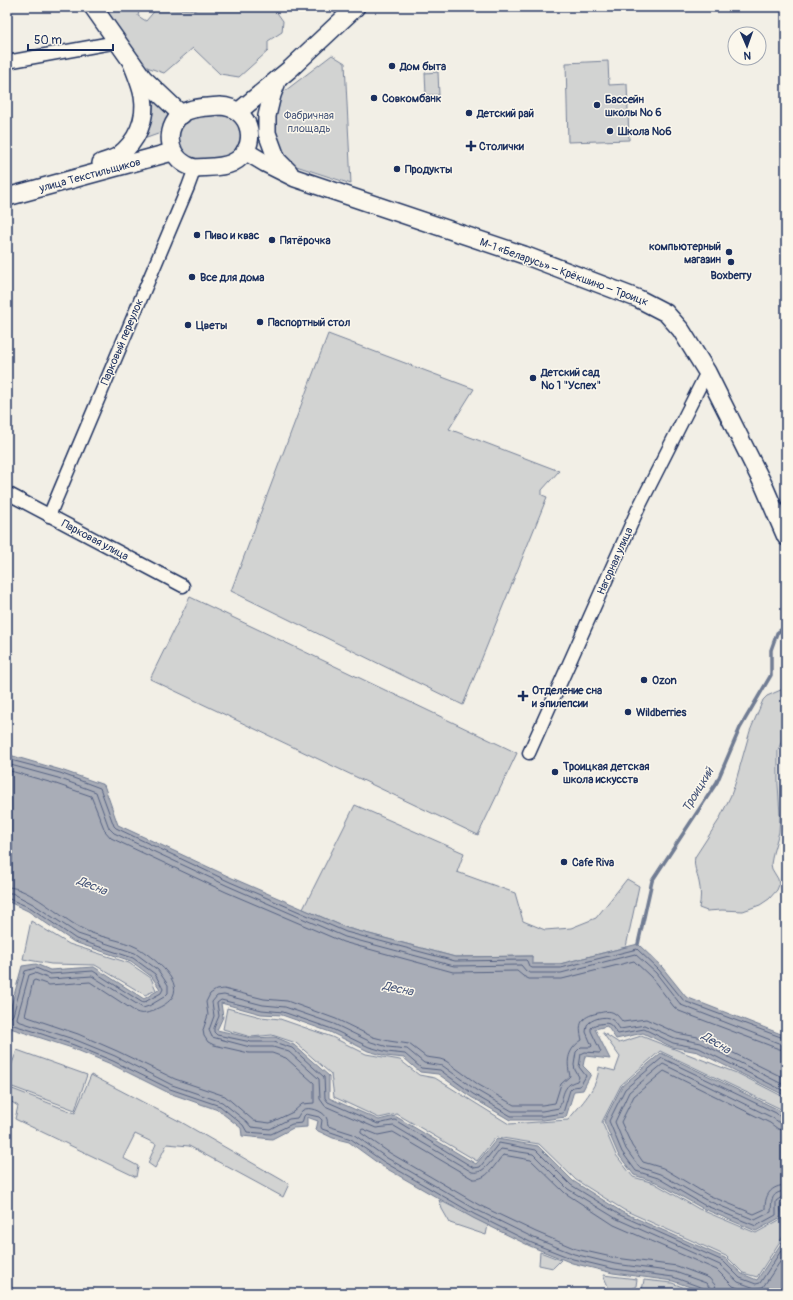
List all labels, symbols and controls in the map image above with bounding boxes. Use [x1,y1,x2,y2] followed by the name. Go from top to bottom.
[28,26,113,52] scale bar
[727,26,767,66] north arrow
[34,33,62,48] text: 50 m
[743,49,751,62] text: N
[399,60,446,73] place label: Дом быта
[387,61,397,71] marker: Дом быта
[382,92,442,105] place label: Совкомбанк
[369,93,379,103] marker: Совкомбанк
[605,93,662,119] place label: Бассейн школы № 6
[592,100,602,110] marker: Бассейн школы № 6
[476,107,534,120] place label: Детский рай
[464,108,474,118] marker: Детский рай
[284,109,334,135] park label: Фабричная площадь
[617,125,672,138] place label: Школа №6
[605,126,615,136] marker: Школа №6
[479,140,524,153] place label: Столички
[466,141,476,151] marker: Столички
[37,155,142,195] street label: улица Текстильщиков
[405,163,452,176] place label: Продукты
[392,164,402,174] marker: Продукты
[205,229,260,242] place label: Пиво и квас
[192,230,202,240] marker: Пиво и квас
[280,234,331,247] place label: Пятёрочка
[267,235,277,245] marker: Пятёрочка
[478,235,650,309] street label: М-1 «Беларусь» – Крёкшино – Троицк
[649,240,722,266] place label: компьютерный магазин
[724,247,734,257] marker: компьютерный магазин
[726,257,736,267] marker: Boxberry
[711,269,752,282] place label: Boxberry
[200,271,264,284] place label: Все для дома
[187,272,197,282] marker: Все для дома
[98,297,146,387] street label: Парковый переулок
[268,316,351,329] place label: Паспортный стол
[255,317,265,327] marker: Паспортный стол
[196,319,227,332] place label: Цветы
[183,320,193,330] marker: Цветы
[540,366,601,392] place label: Детский сад № 1 "Успех"
[528,373,538,383] marker: Детский сад № 1 "Успех"
[59,517,131,563] street label: Парковая улица
[594,525,636,597] street label: Нагорная улица
[652,674,677,687] place label: Ozon
[639,675,649,685] marker: Ozon
[531,684,602,710] place label: Отделение сна и эпилепсии
[517,690,529,702] marker: Отделение сна и эпилепсии
[636,706,686,719] place label: Wildberries
[623,707,633,717] marker: Wildberries
[562,760,649,786] place label: Троицкая детская школа искусств
[679,764,718,815] water label: Троицкий
[550,767,560,777] marker: Троицкая детская школа искусств
[572,856,614,869] place label: Cafe Riva
[559,857,569,867] marker: Cafe Riva
[74,873,110,899] water label: Десна
[380,978,416,1000] water label: Десна
[698,1028,734,1058] water label: Десна

